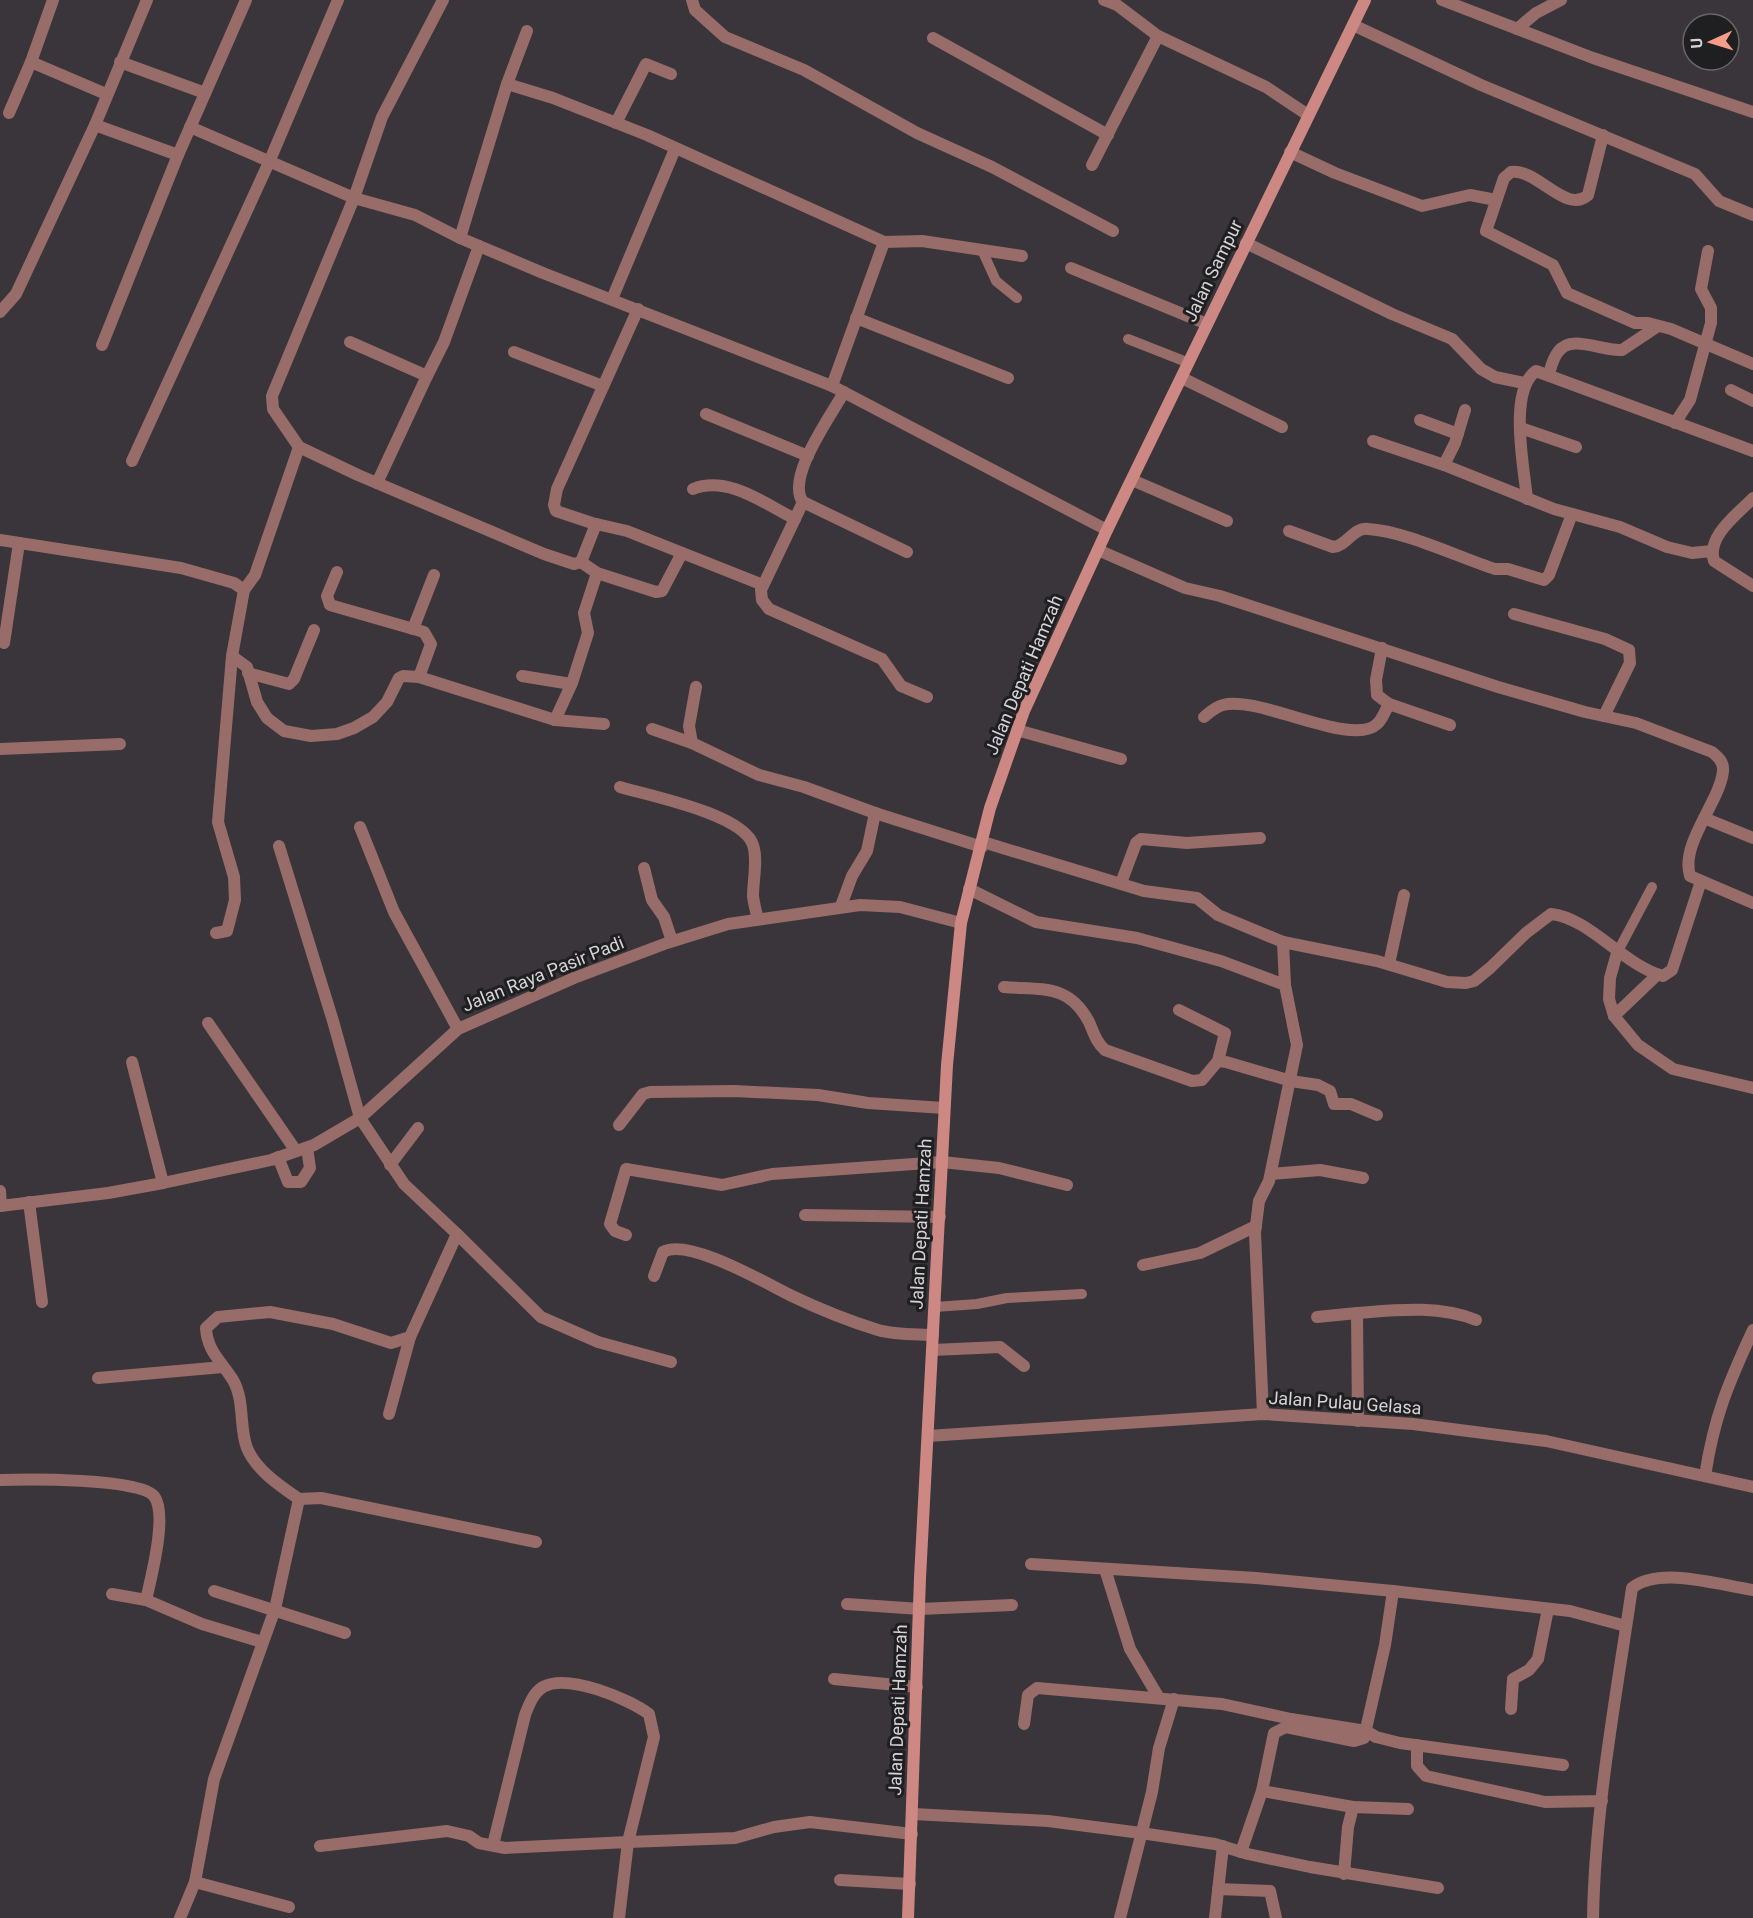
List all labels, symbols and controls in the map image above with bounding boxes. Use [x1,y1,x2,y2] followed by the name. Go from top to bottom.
[1681,12,1741,72] north arrow
[1687,37,1706,49] text: U
[1179,216,1246,325] street label: Jalan Sampur
[980,592,1067,758] street label: Jalan Depati Hamzah
[459,931,627,1016] street label: Jalan Raya Pasir Padi
[906,1138,935,1310] street label: Jalan Depati Hamzah
[1268,1387,1422,1418] street label: Jalan Pulau Gelasa
[884,1624,911,1796] street label: Jalan Depati Hamzah

